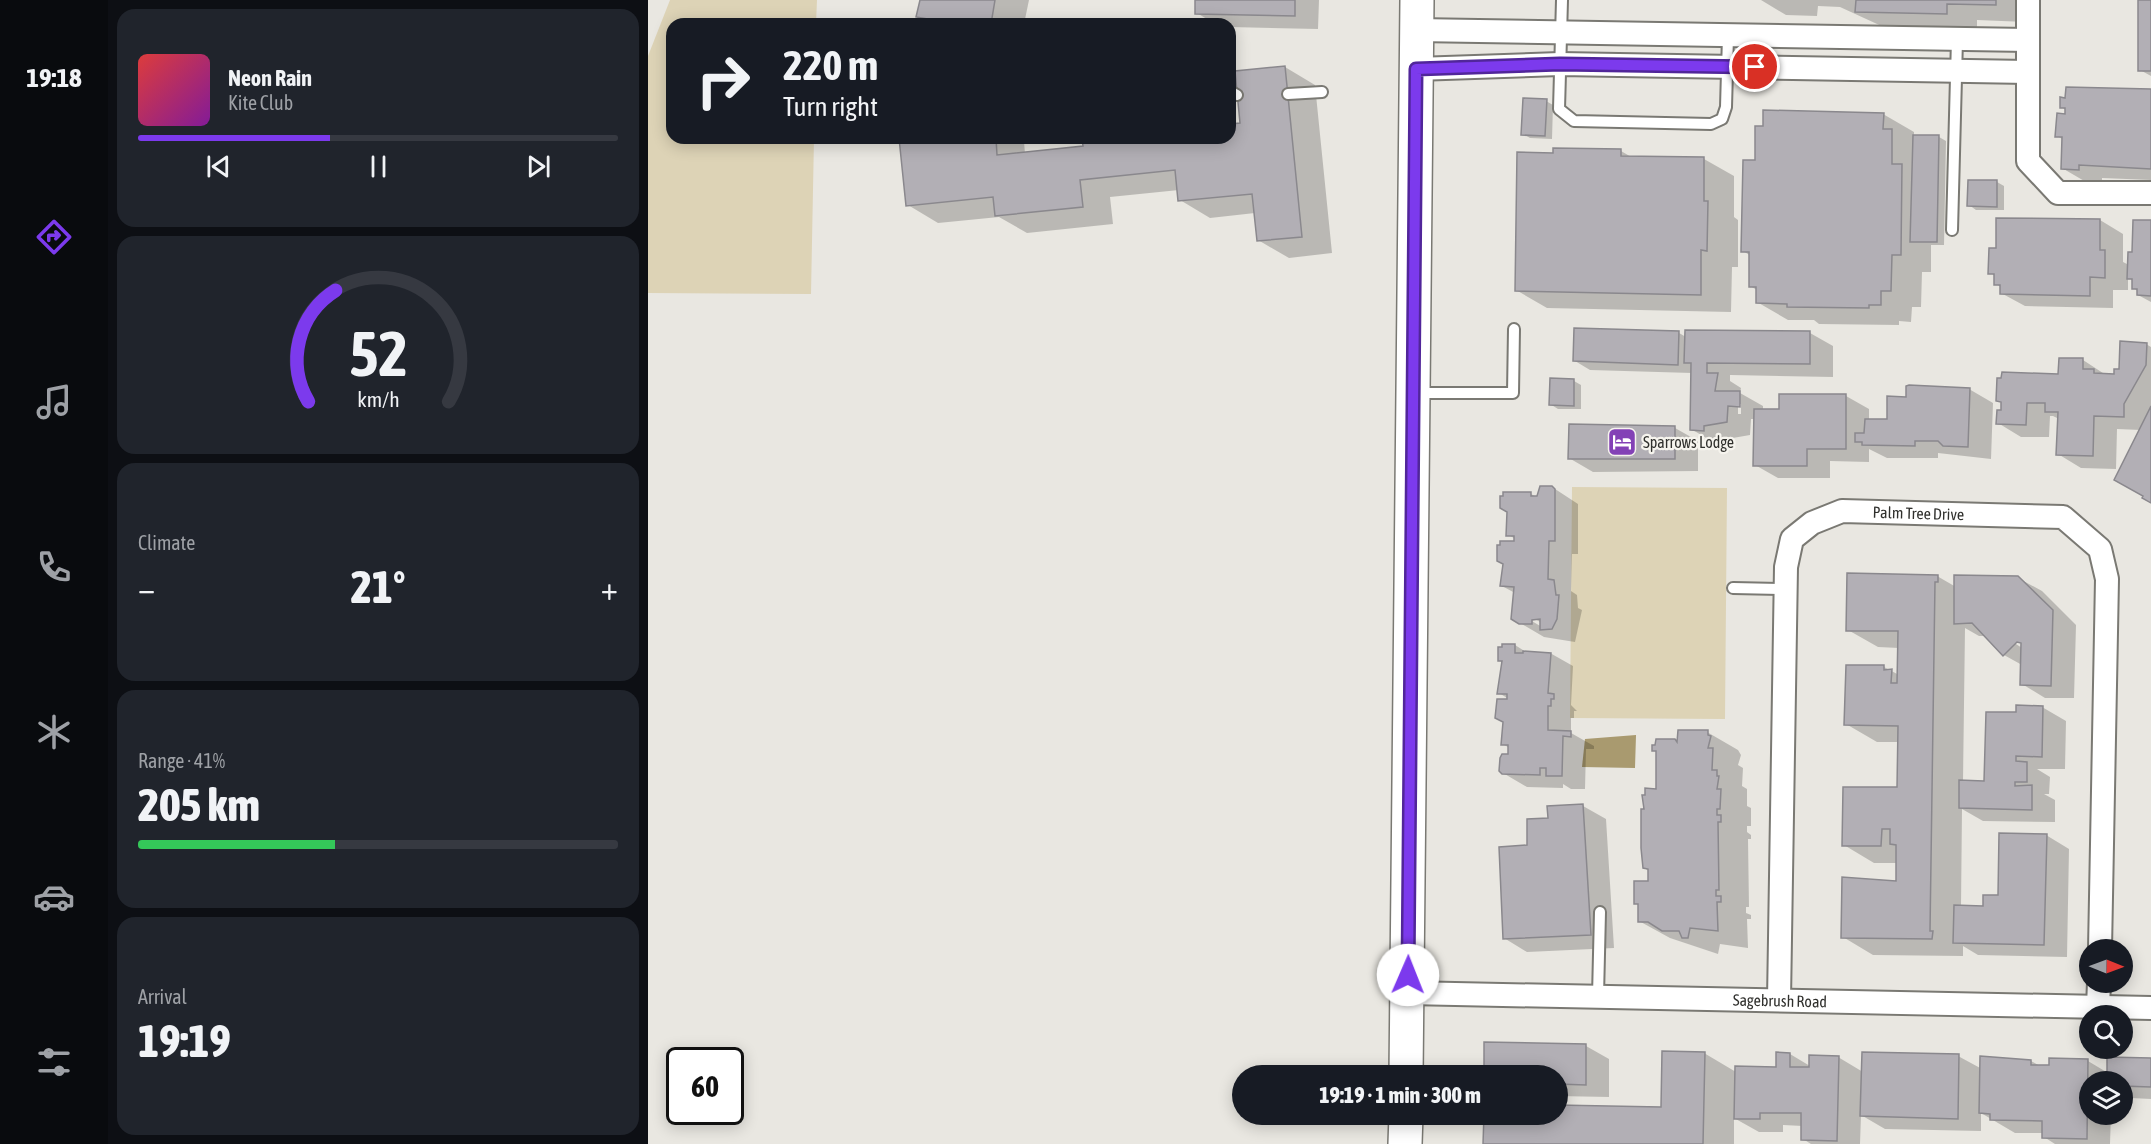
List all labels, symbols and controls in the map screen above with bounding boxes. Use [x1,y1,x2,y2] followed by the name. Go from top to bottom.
[783,41,878,89] text: 220 m
[1729,41,1780,92] pin
[684,42,762,120] icon: right
[1738,50,1771,83] icon: arrive
[26,62,82,93] text: 19:18
[228,65,312,91] text: Neon Rain
[228,91,293,114] text: Kite Club
[783,91,878,122] text: Turn right
[202,150,235,183] icon: previous
[362,150,395,183] icon: pause
[522,150,555,183] icon: next
[33,216,75,258] icon: directions
[349,318,407,389] text: 52
[33,381,75,423] icon: music
[357,387,399,412] text: km/h
[1606,426,1638,458] hotel icon: Sparrows Lodge
[1643,433,1734,452] place label: Sparrows Lodge
[1872,503,1964,523] street label: Palm Tree Drive
[138,531,195,554] text: Climate
[33,546,75,588] icon: phone
[351,561,405,613] text: 21°
[138,569,155,607] text: −
[601,569,618,607] text: +
[33,711,75,753] icon: climate
[138,749,225,772] text: Range · 41%
[138,779,260,831] text: 205 km
[33,876,75,918] icon: car
[2079,939,2133,993] north arrow
[2079,939,2133,1125] map controls
[1376,943,1440,1007] position arrow
[138,985,187,1008] text: Arrival
[1733,991,1827,1010] street label: Sagebrush Road
[2079,1005,2133,1059] button: search
[138,1015,231,1067] text: 19:19
[33,1041,75,1083] icon: filters
[666,1047,744,1125] speed limit sign: 60
[2079,1071,2133,1125] button: layers
[1319,1082,1481,1108] text: 19:19 · 1 min · 300 m

